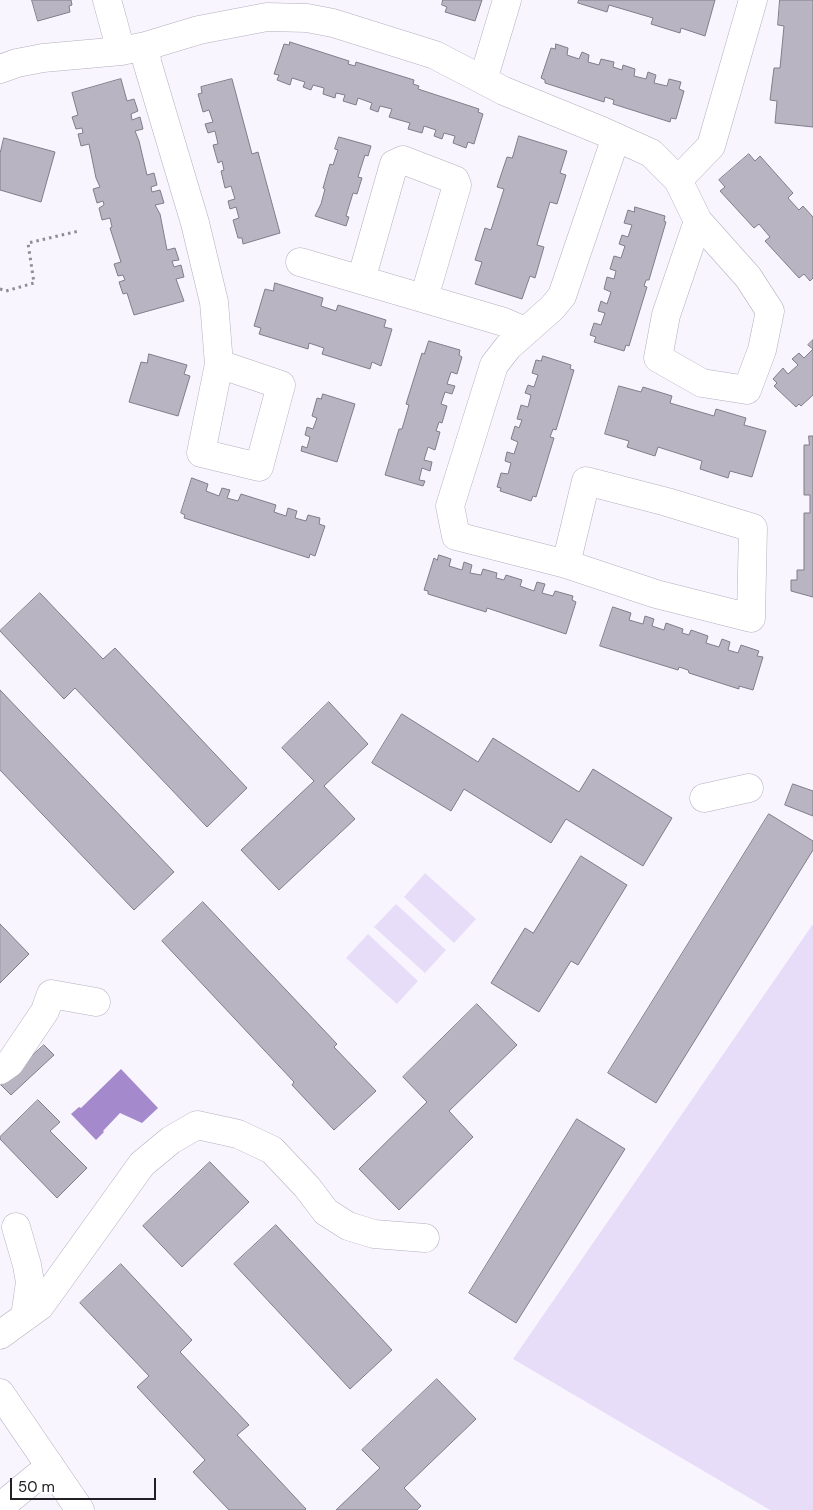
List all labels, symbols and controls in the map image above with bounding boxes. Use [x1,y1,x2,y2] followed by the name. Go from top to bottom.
[12,1468,159,1500] scale bar
[18,1477,55,1497] text: 50 m

